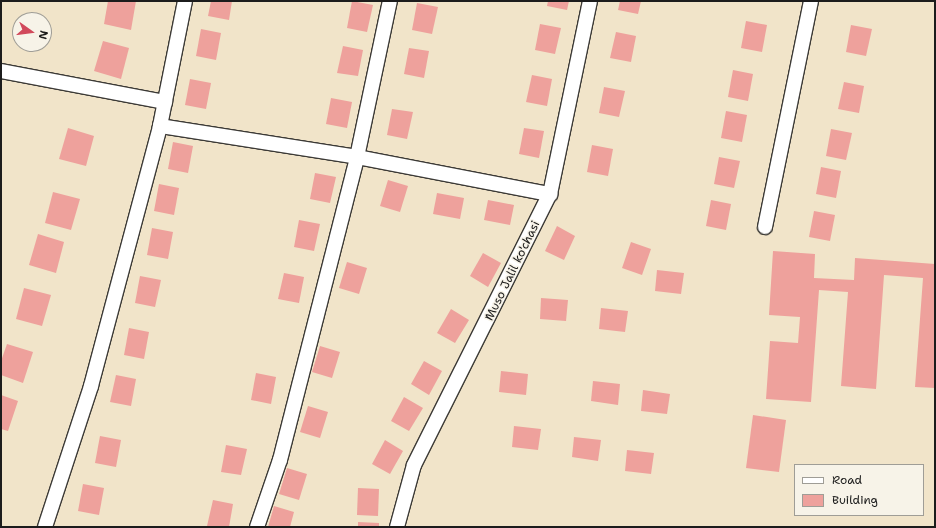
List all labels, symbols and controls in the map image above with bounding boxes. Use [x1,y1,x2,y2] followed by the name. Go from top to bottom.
[12,12,52,52] north arrow
[35,29,51,41] text: N
[483,219,543,323] street label: Muso Jalil ko'chasi
[794,464,924,516] legend
[832,472,862,488] text: Road
[832,492,878,508] text: Building

